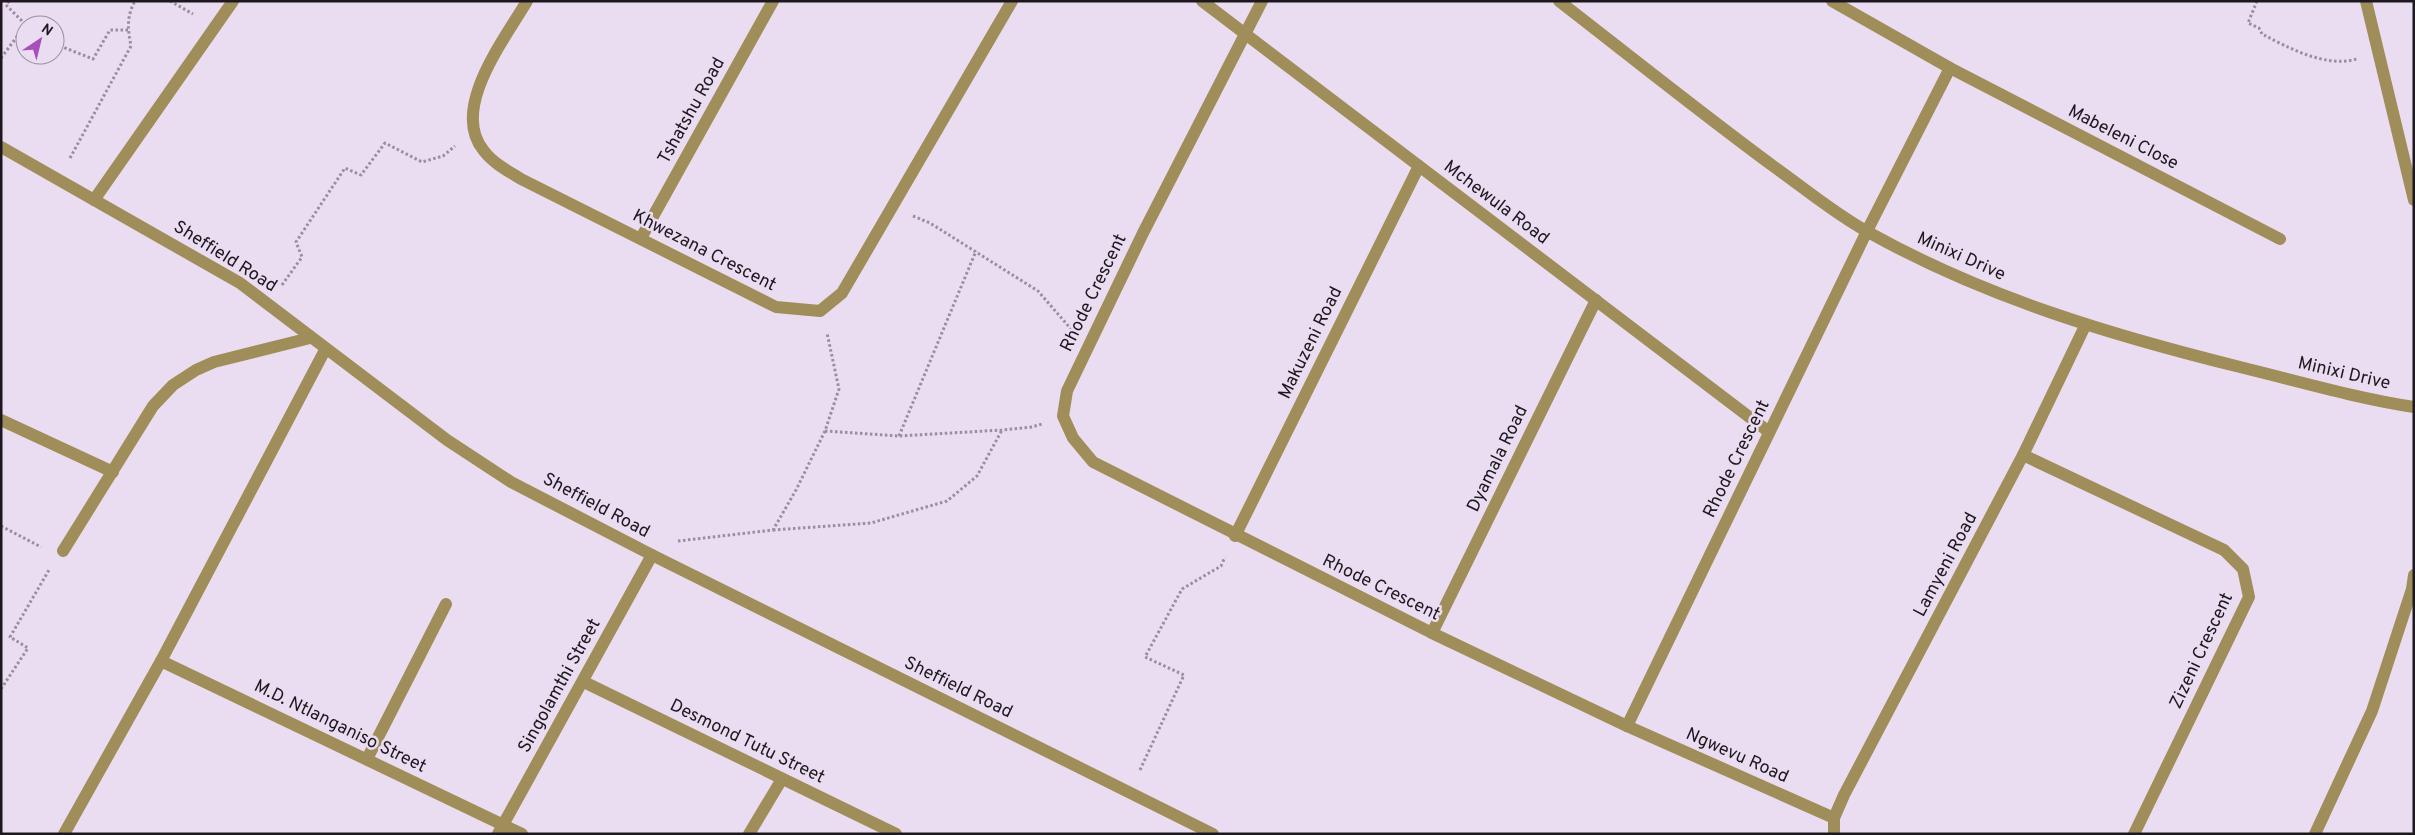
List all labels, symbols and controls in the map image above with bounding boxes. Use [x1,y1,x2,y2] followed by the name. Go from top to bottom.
[15,15,65,65] north arrow
[38,21,56,40] text: N
[653,54,731,168] street label: Tshatshu Road
[2064,100,2182,176] street label: Mabeleni Close
[1439,156,1553,250] street label: Mchewula Road
[628,205,780,297] street label: Khwezana Crescent
[169,216,281,298] street label: Sheffield Road
[1913,227,2009,287] street label: Minixi Drive
[1056,230,1132,356] street label: Rhode Crescent
[1274,283,1348,403] street label: Makuzeni Road
[2295,352,2393,396] street label: Minixi Drive
[1699,396,1775,522] street label: Rhode Crescent
[1462,402,1534,516] street label: Dyamala Road
[539,468,653,544] street label: Sheffield Road
[1909,509,1983,621] street label: Lamyeni Road
[1318,550,1444,626] street label: Rhode Crescent
[2165,589,2239,713] street label: Zizeni Crescent
[514,615,606,757] street label: Singolamthi Street
[900,652,1016,724] street label: Sheffield Road
[250,675,430,779] street label: M.D. Ntlanganiso Street
[666,694,828,790] street label: Desmond Tutu Street
[1682,723,1792,789] street label: Ngwevu Road

